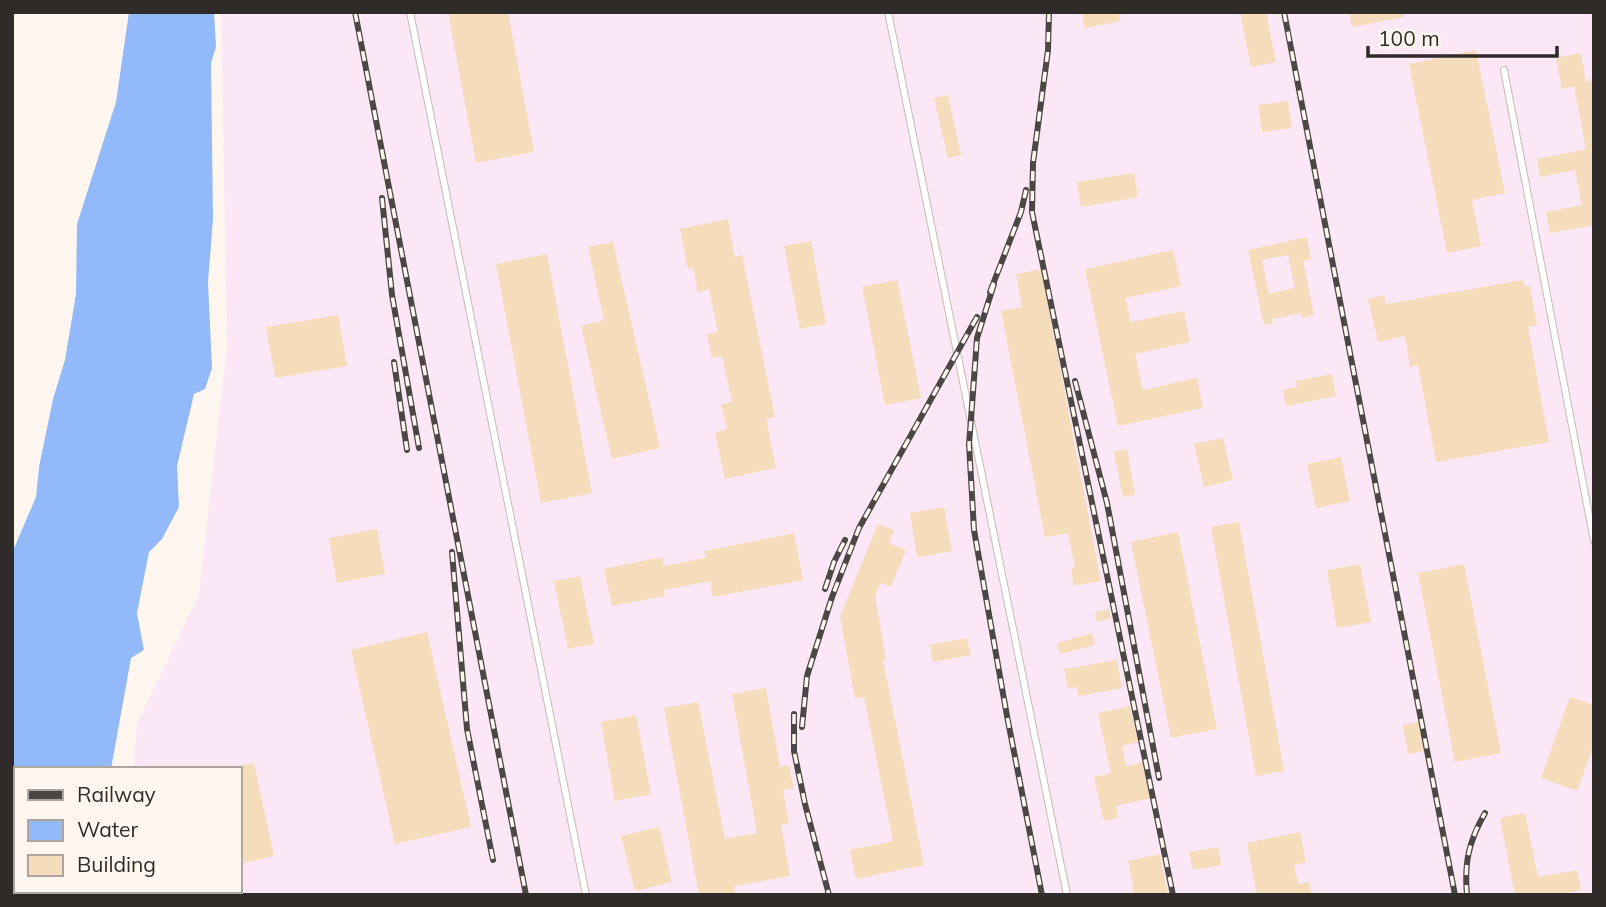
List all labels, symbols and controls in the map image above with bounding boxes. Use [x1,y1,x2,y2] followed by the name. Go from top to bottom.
[1368,14,1557,58] scale bar
[1378,25,1440,51] text: 100 m
[14,767,242,893] legend
[77,781,156,807] text: Railway
[77,816,138,842] text: Water
[77,851,156,877] text: Building

